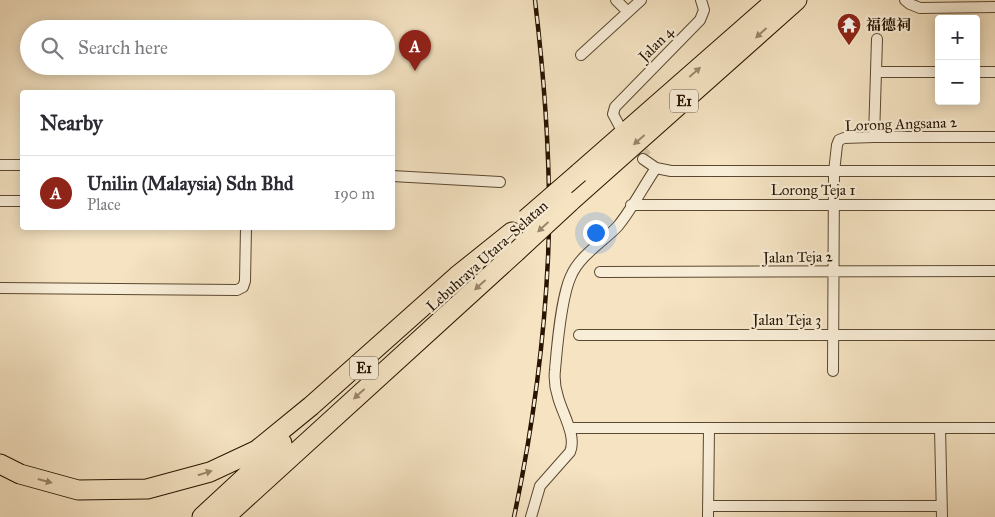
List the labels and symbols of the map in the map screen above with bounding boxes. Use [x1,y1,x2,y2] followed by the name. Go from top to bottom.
[836,12,862,46] temple icon: 福德祠
[866,16,911,34] place label: 福德祠
[633,22,678,67] street label: Jalan 4
[755,27,768,38] one-way arrow
[399,30,431,71] pin: A
[688,66,700,78] one-way arrow
[670,90,698,112] road number: E1
[845,113,958,135] street label: Lorong Angsana 2
[633,135,646,146] one-way arrow
[771,181,855,199] street label: Lorong Teja 1
[423,197,551,315] street label: Lebuhraya Utara–Selatan
[583,220,609,246] your location
[537,221,549,233] one-way arrow
[761,247,834,268] street label: Jalan Teja 2
[474,279,486,291] one-way arrow
[751,311,821,330] street label: Jalan Teja 3
[350,356,378,379] road number: E1
[354,388,366,400] one-way arrow
[197,469,212,477] one-way arrow
[38,478,53,486] one-way arrow

